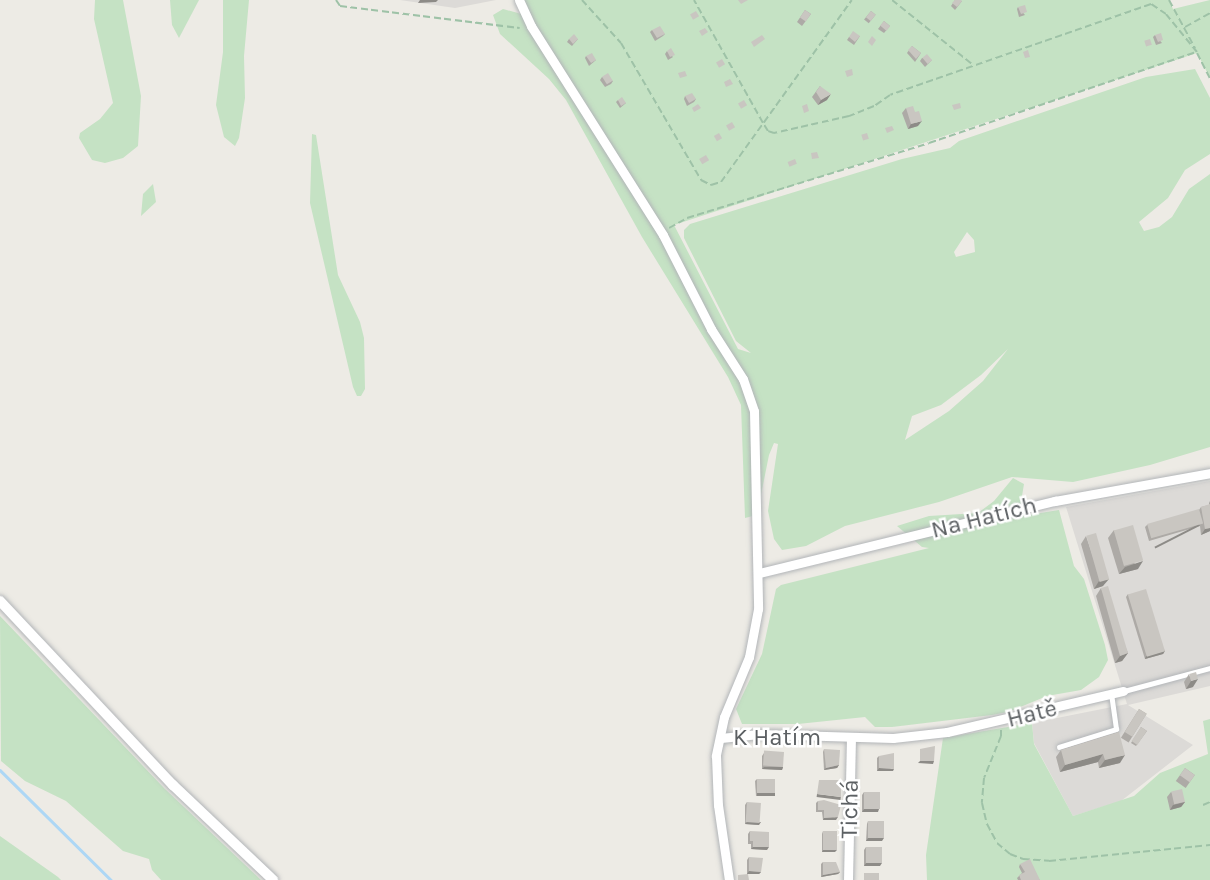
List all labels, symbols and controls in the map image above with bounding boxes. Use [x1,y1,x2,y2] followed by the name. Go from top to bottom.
[928,491,1040,545] street label: Na Hatích
[1004,694,1060,734] street label: Hatě
[733,724,821,752] street label: K Hatím
[835,779,865,839] street label: Tichá

